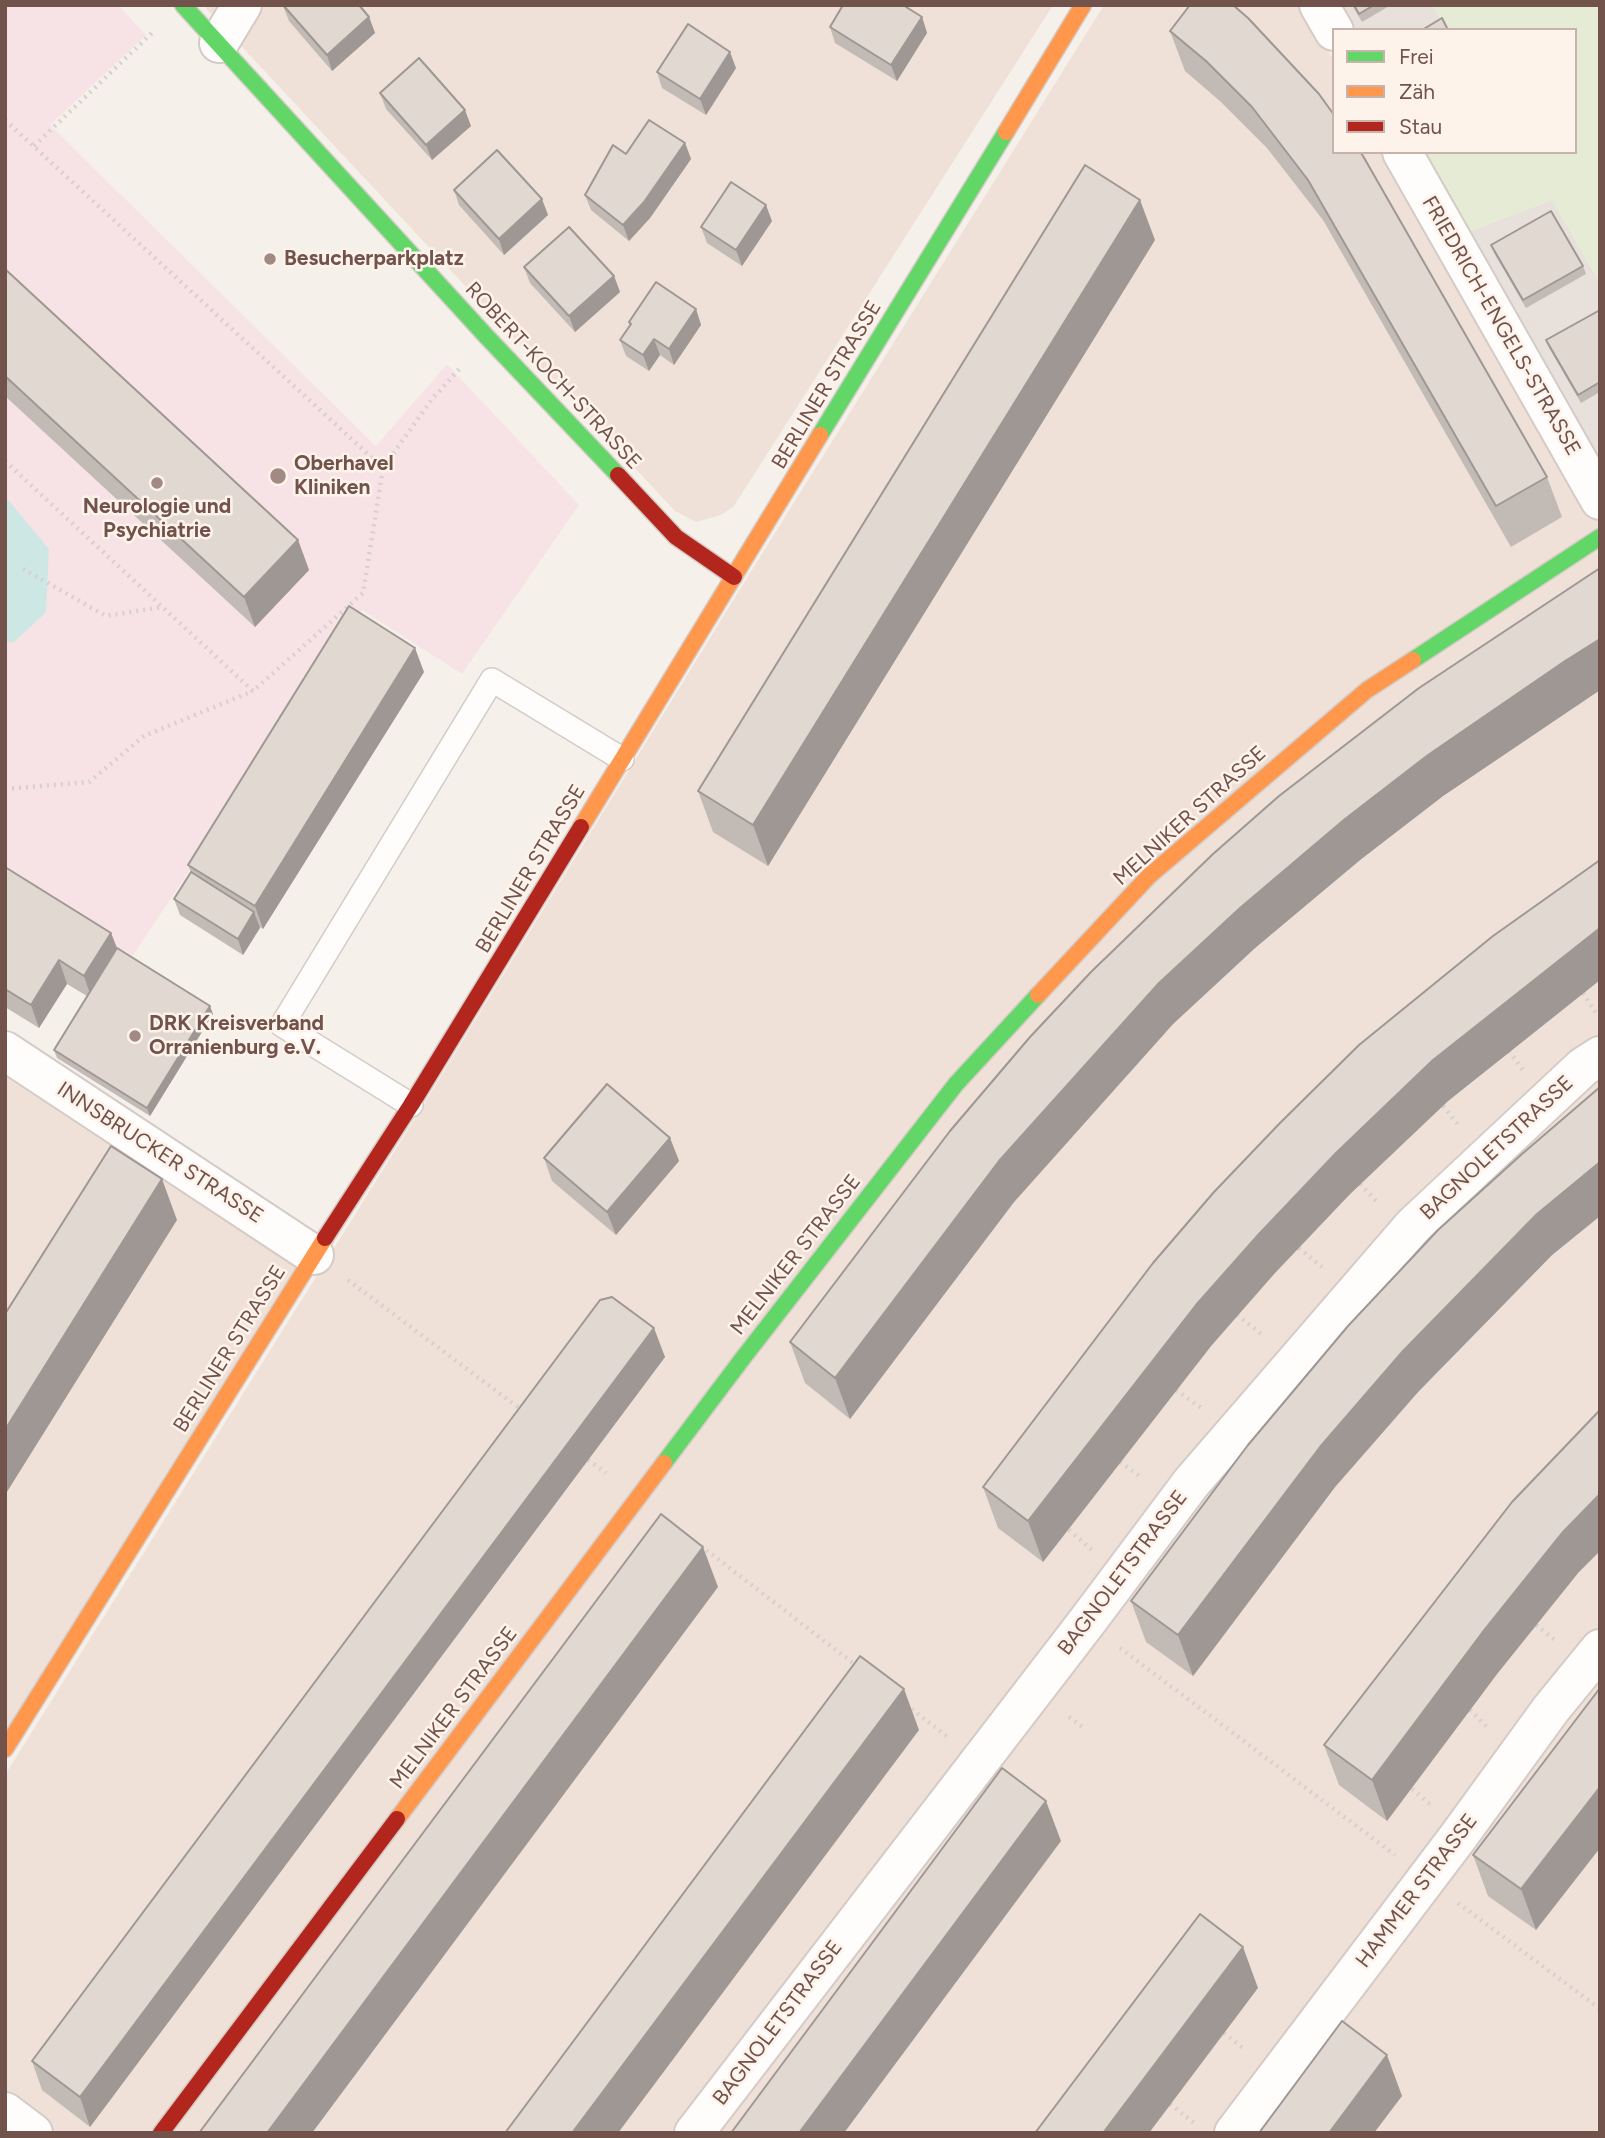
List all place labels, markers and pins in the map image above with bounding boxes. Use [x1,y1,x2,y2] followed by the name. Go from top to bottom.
[284,246,464,272] place label: Besucherparkplatz
[262,251,278,267] marker: Besucherparkplatz
[294,451,394,501] place label: Oberhavel Kliniken
[268,466,288,486] marker: Oberhavel Kliniken
[149,475,165,491] marker: Neurologie und Psychiatrie
[83,494,231,544] place label: Neurologie und Psychiatrie
[149,1011,324,1061] place label: DRK Kreisverband Orranienburg e.V.
[127,1028,143,1044] marker: DRK Kreisverband Orranienburg e.V.

